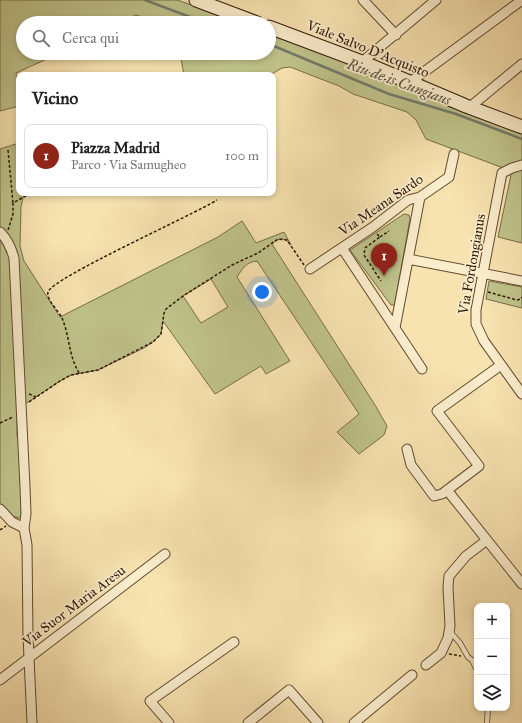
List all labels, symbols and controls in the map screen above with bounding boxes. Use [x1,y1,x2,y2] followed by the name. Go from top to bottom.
[16,16,276,60] search box
[303,16,432,82] street label: Viale Salvo D'Acquisto
[30,27,52,49] icon: search
[62,29,119,47] text: Cerca qui
[344,54,454,109] water label: Riu de is Cungiaus
[32,88,78,109] text: Vicino
[71,139,160,157] text: Piazza Madrid
[43,148,49,164] text: 1
[225,148,259,164] text: 100 m
[71,157,186,173] text: Parco · Via Samugheo
[335,170,427,240] street label: Via Meana Sardo
[455,212,489,317] street label: Via Fordongianus
[371,243,397,276] pin: 1
[252,282,272,302] your location
[18,561,129,651] street label: Via Suor Maria Aresu
[474,603,510,711] map controls
[474,603,510,639] button: +
[474,639,510,675] button: −
[474,675,510,711] button: layers

